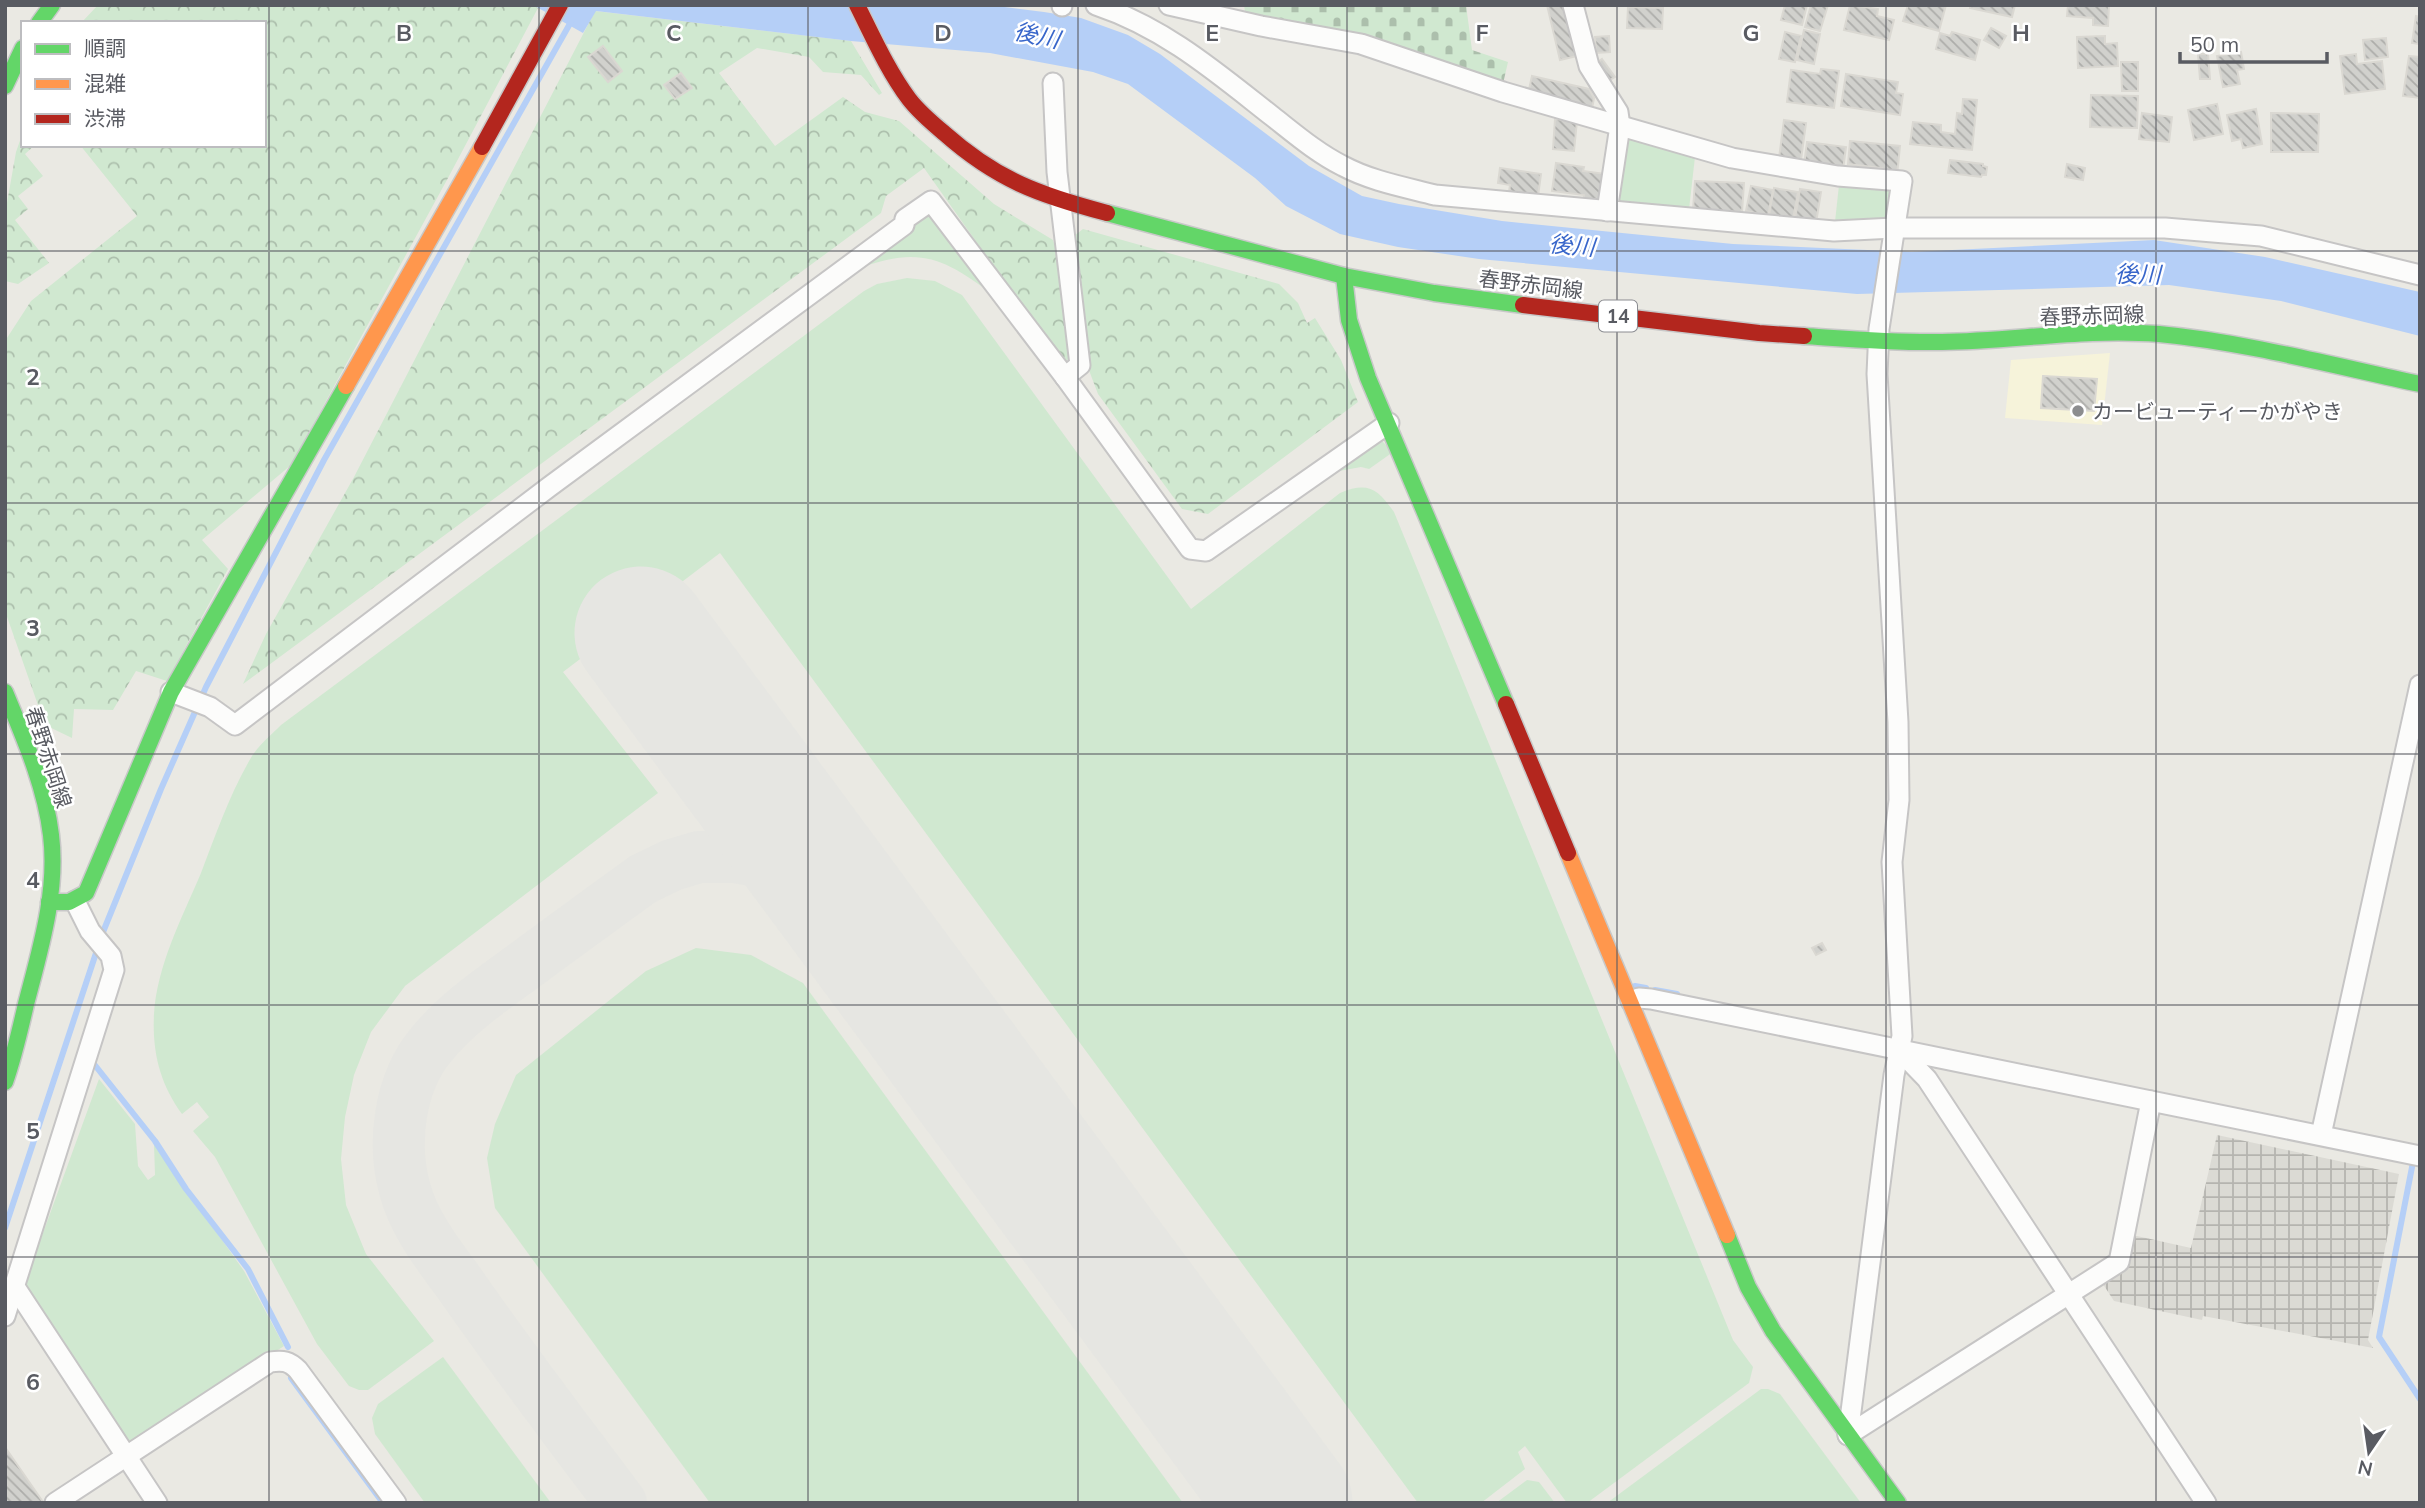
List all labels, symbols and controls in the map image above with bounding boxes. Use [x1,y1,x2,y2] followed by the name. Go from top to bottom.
[1011,16,1065,55] water label: 後川
[396,18,412,47] text: B
[666,18,682,47] text: C
[934,18,952,47] text: D
[1205,18,1219,47] text: E
[1475,18,1489,47] text: F
[1742,18,1760,47] text: G
[2012,18,2030,47] text: H
[21,21,266,147] legend
[2180,21,2327,65] scale bar
[2190,31,2239,57] text: 50 m
[84,35,126,61] text: 順調
[84,70,126,96] text: 混雑
[84,105,126,131] text: 渋滞
[1548,229,1599,262] water label: 後川
[2115,259,2164,289] water label: 後川
[1477,265,1585,303] street label: 春野赤岡線
[1599,300,1637,332] road number: 14
[2039,300,2145,330] street label: 春野赤岡線
[26,362,40,391] text: 2
[2092,398,2343,424] place label: カービューティーかがやき
[2070,403,2086,419] marker: カービューティーかがやき
[26,613,40,642] text: 3
[20,703,78,811] street label: 春野赤岡線
[26,865,40,894] text: 4
[26,1116,40,1145] text: 5
[26,1367,40,1396] text: 6
[2334,1417,2404,1487] north arrow
[2355,1455,2375,1482] text: N

